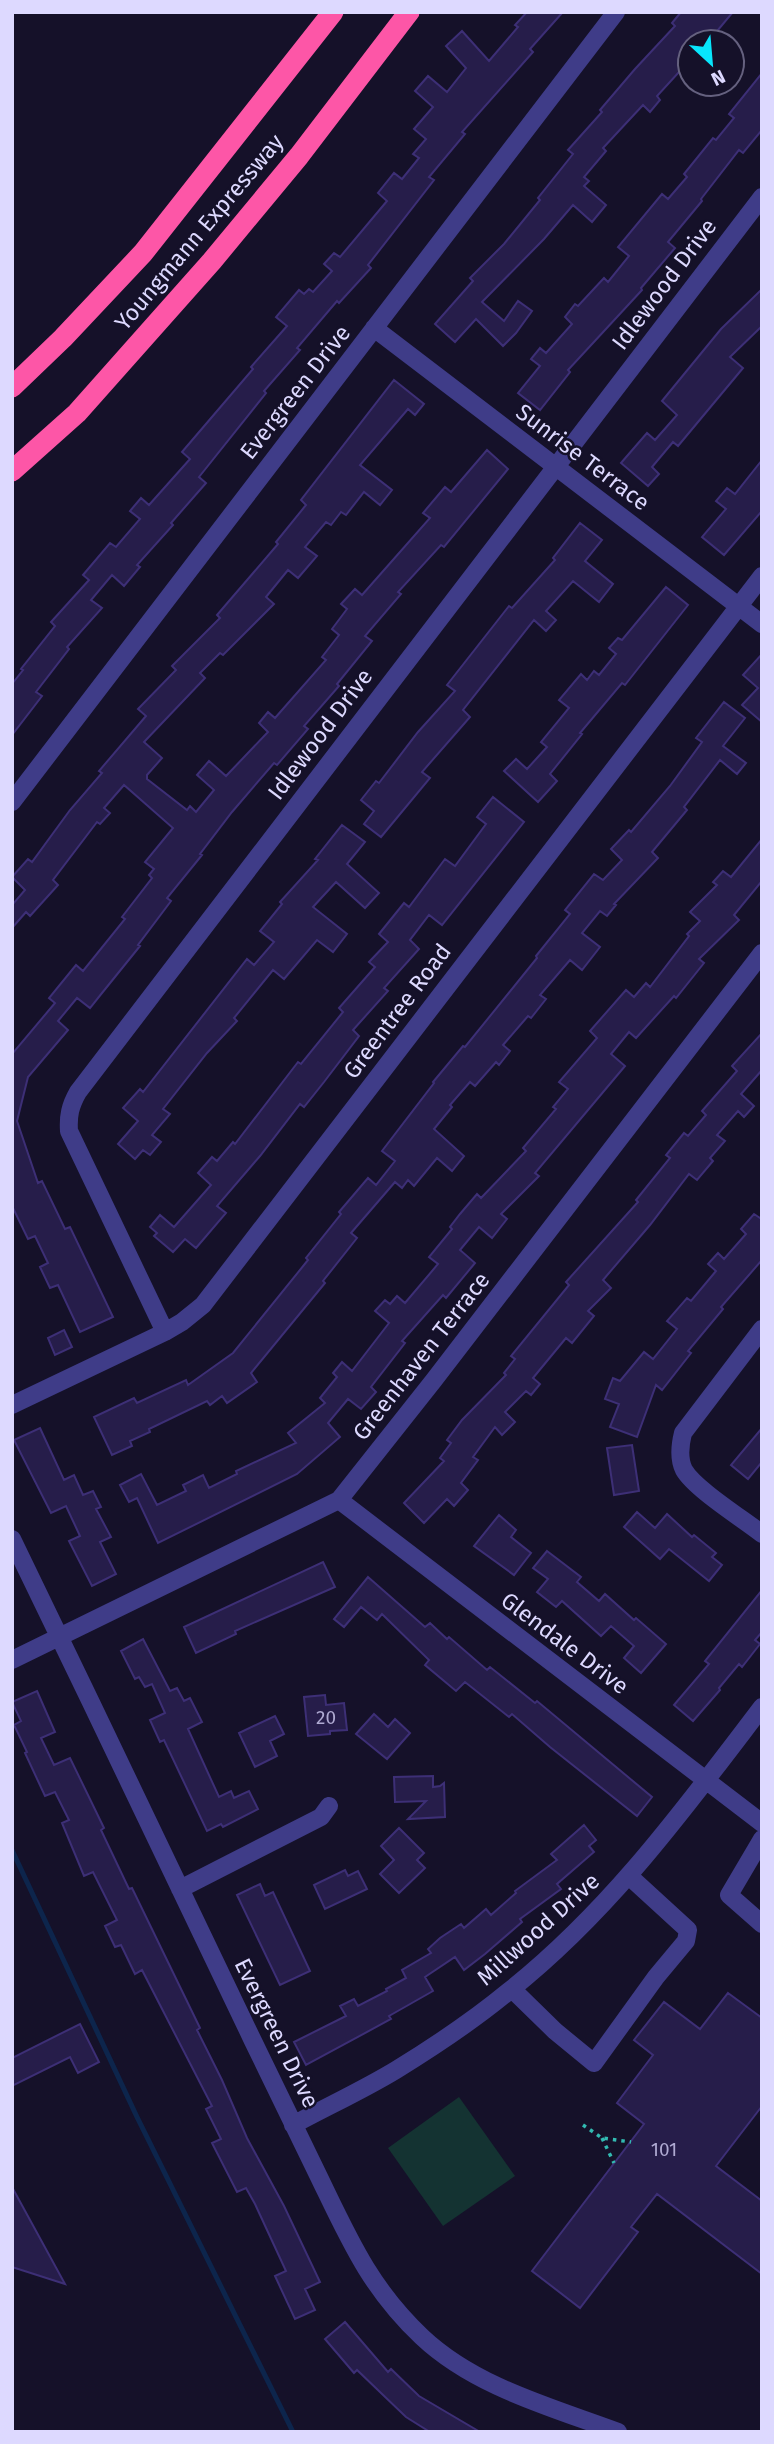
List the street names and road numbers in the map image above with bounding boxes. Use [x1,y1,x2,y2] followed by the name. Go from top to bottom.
[109,128,290,336] street label: Youngmann Expressway
[606,213,722,355] street label: Idlewood Drive
[234,319,356,465] street label: Evergreen Drive
[511,398,655,516] street label: Sunrise Terrace
[262,663,378,805] street label: Idlewood Drive
[337,938,457,1084] street label: Greentree Road
[347,1266,495,1446] street label: Greenhaven Terrace
[496,1586,634,1700] street label: Glendale Drive
[471,1867,605,1991] street label: Millwood Drive
[229,1954,325,2112] street label: Evergreen Drive

